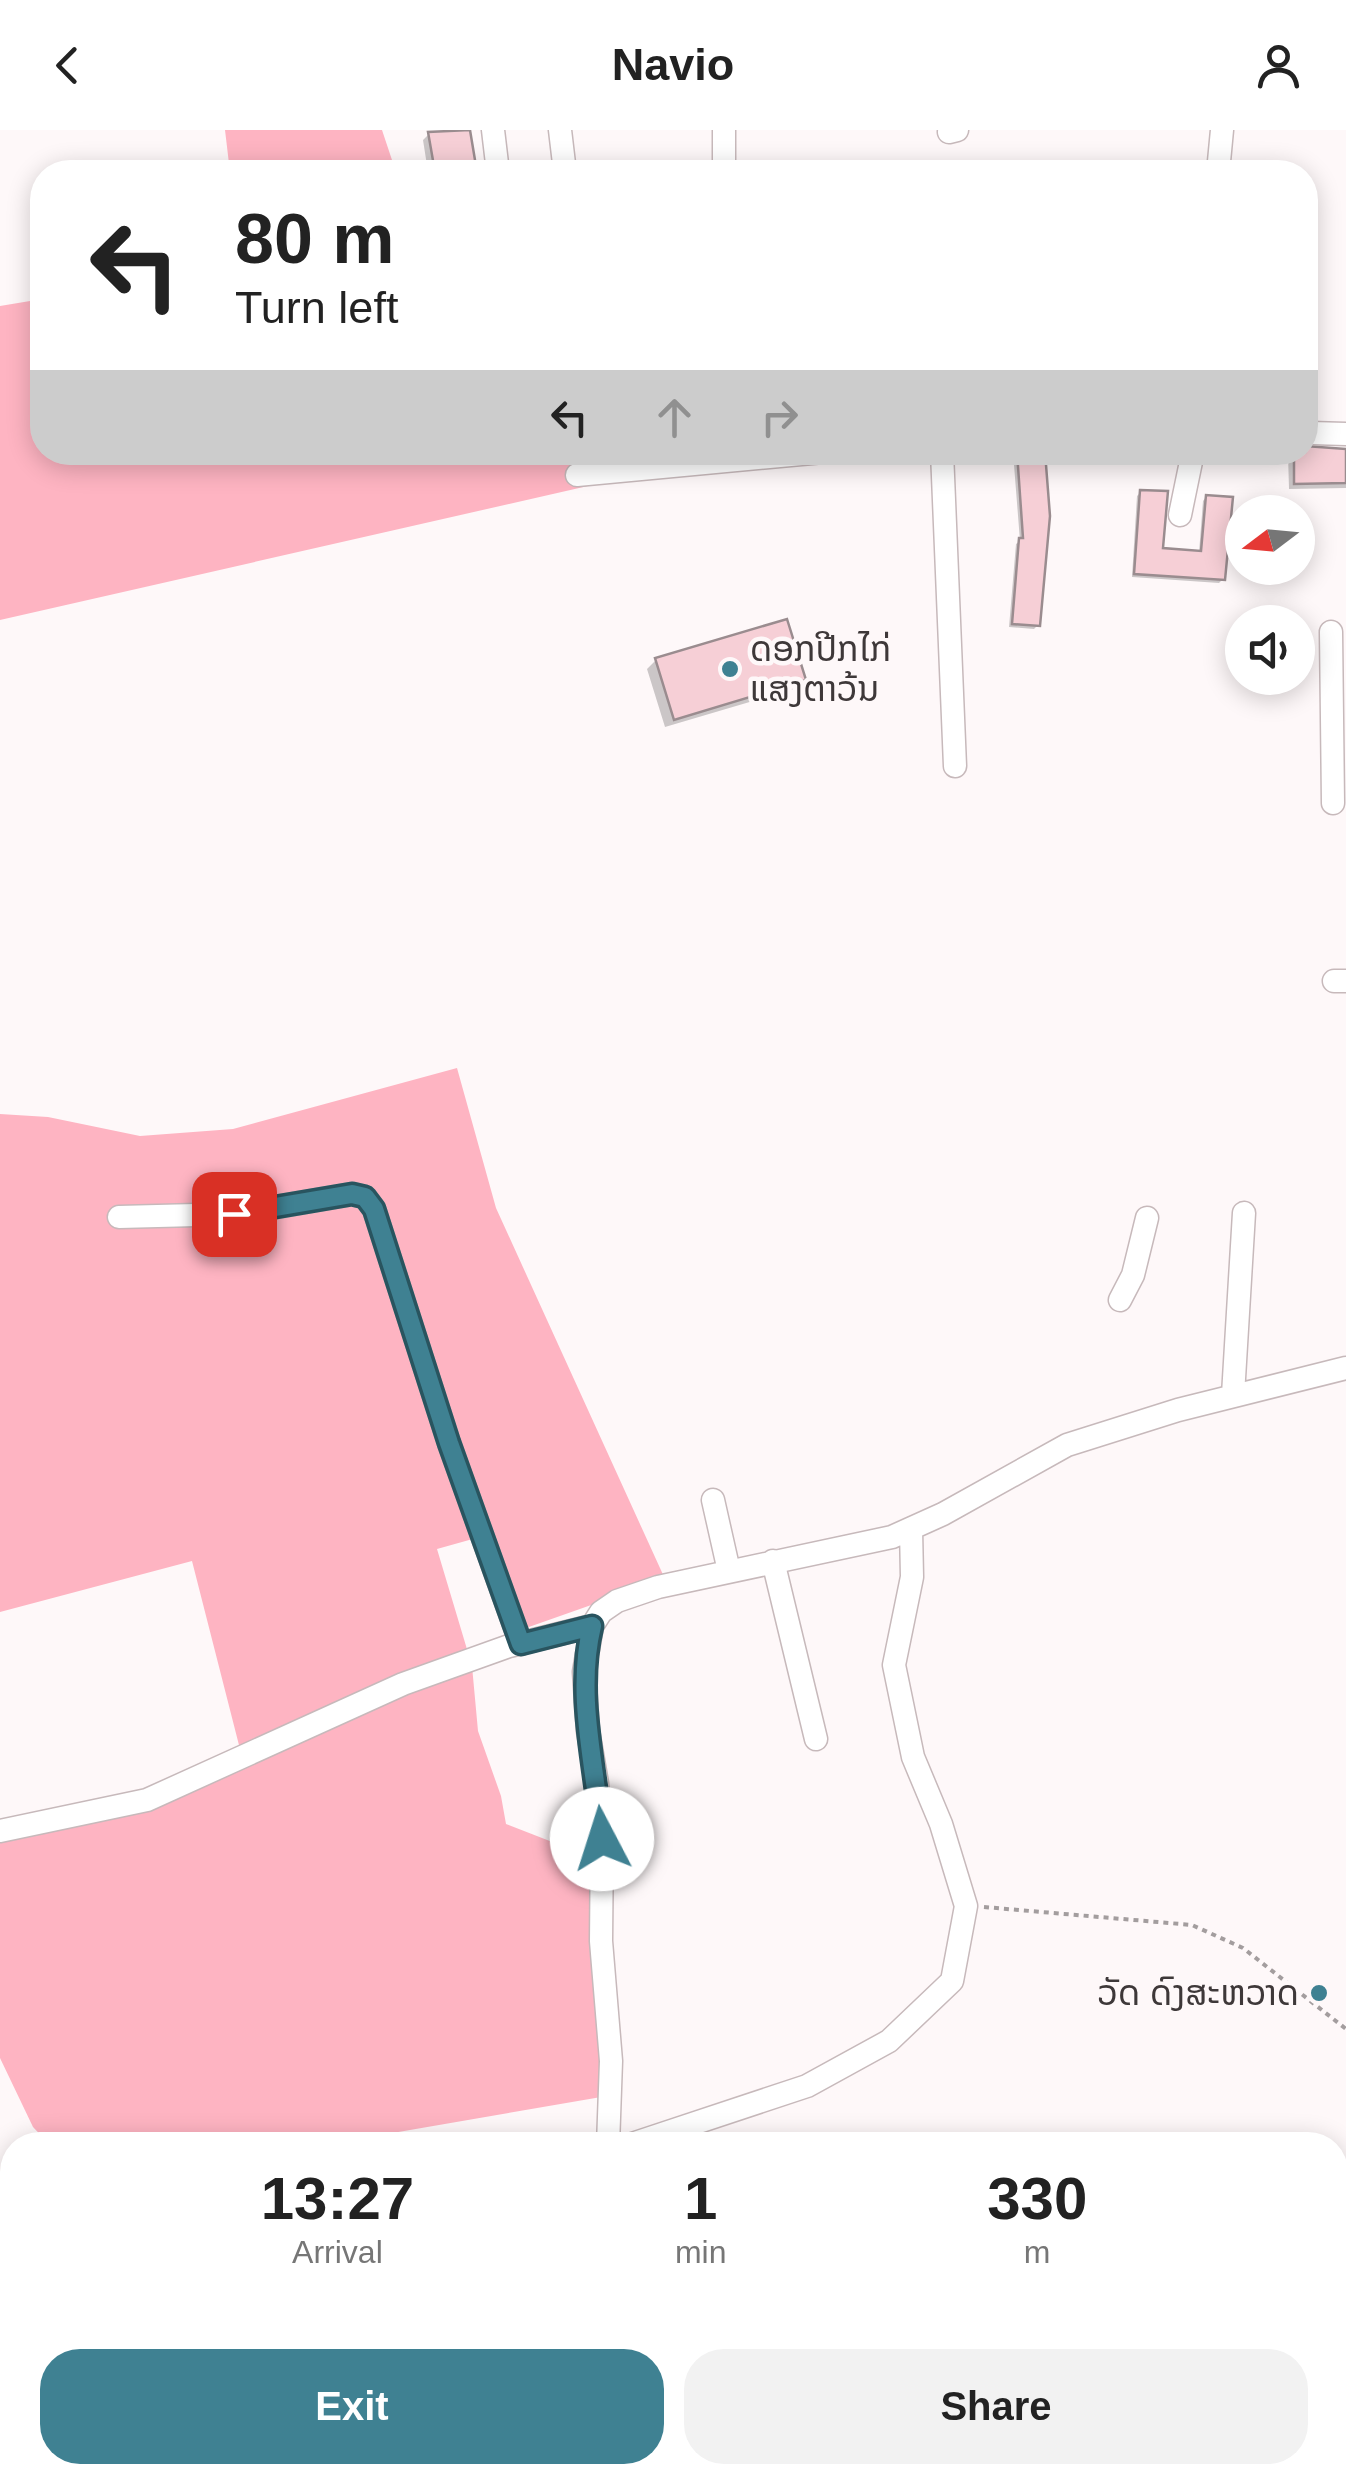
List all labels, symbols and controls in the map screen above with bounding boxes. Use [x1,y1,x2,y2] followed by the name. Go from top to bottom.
[40,38,95,93] icon: back
[1251,38,1306,93] icon: person
[612,39,734,90] text: Navio
[70,200,200,330] icon: left
[235,200,395,278] text: 80 m
[235,282,398,333] text: Turn left
[542,390,597,445] icon: left
[647,390,702,445] icon: ahead
[752,390,807,445] icon: right
[1225,495,1315,585] north arrow
[1225,495,1315,695] map controls
[1225,605,1315,695] button: sound
[750,629,891,708] place label: ດອກປີກໄກ່ ແສງຕາວ້ນ
[719,658,741,680] marker: ດອກປີກໄກ່ ແສງຕາວ້ນ
[192,1172,277,1257] pin
[207,1187,262,1242] icon: arrive
[550,1787,654,1891] position arrow
[1098,1973,1299,2012] place label: ວັດ ດົງສະຫວາດ
[1308,1982,1330,2004] marker: ວັດ ດົງສະຫວາດ
[261,2165,414,2232] text: 13:27
[684,2165,717,2232] text: 1
[987,2165,1087,2232] text: 330
[292,2234,383,2270] text: Arrival
[675,2234,726,2270] text: min
[1024,2234,1051,2270] text: m
[40,2349,664,2464] button: Exit
[684,2349,1308,2464] button: Share

